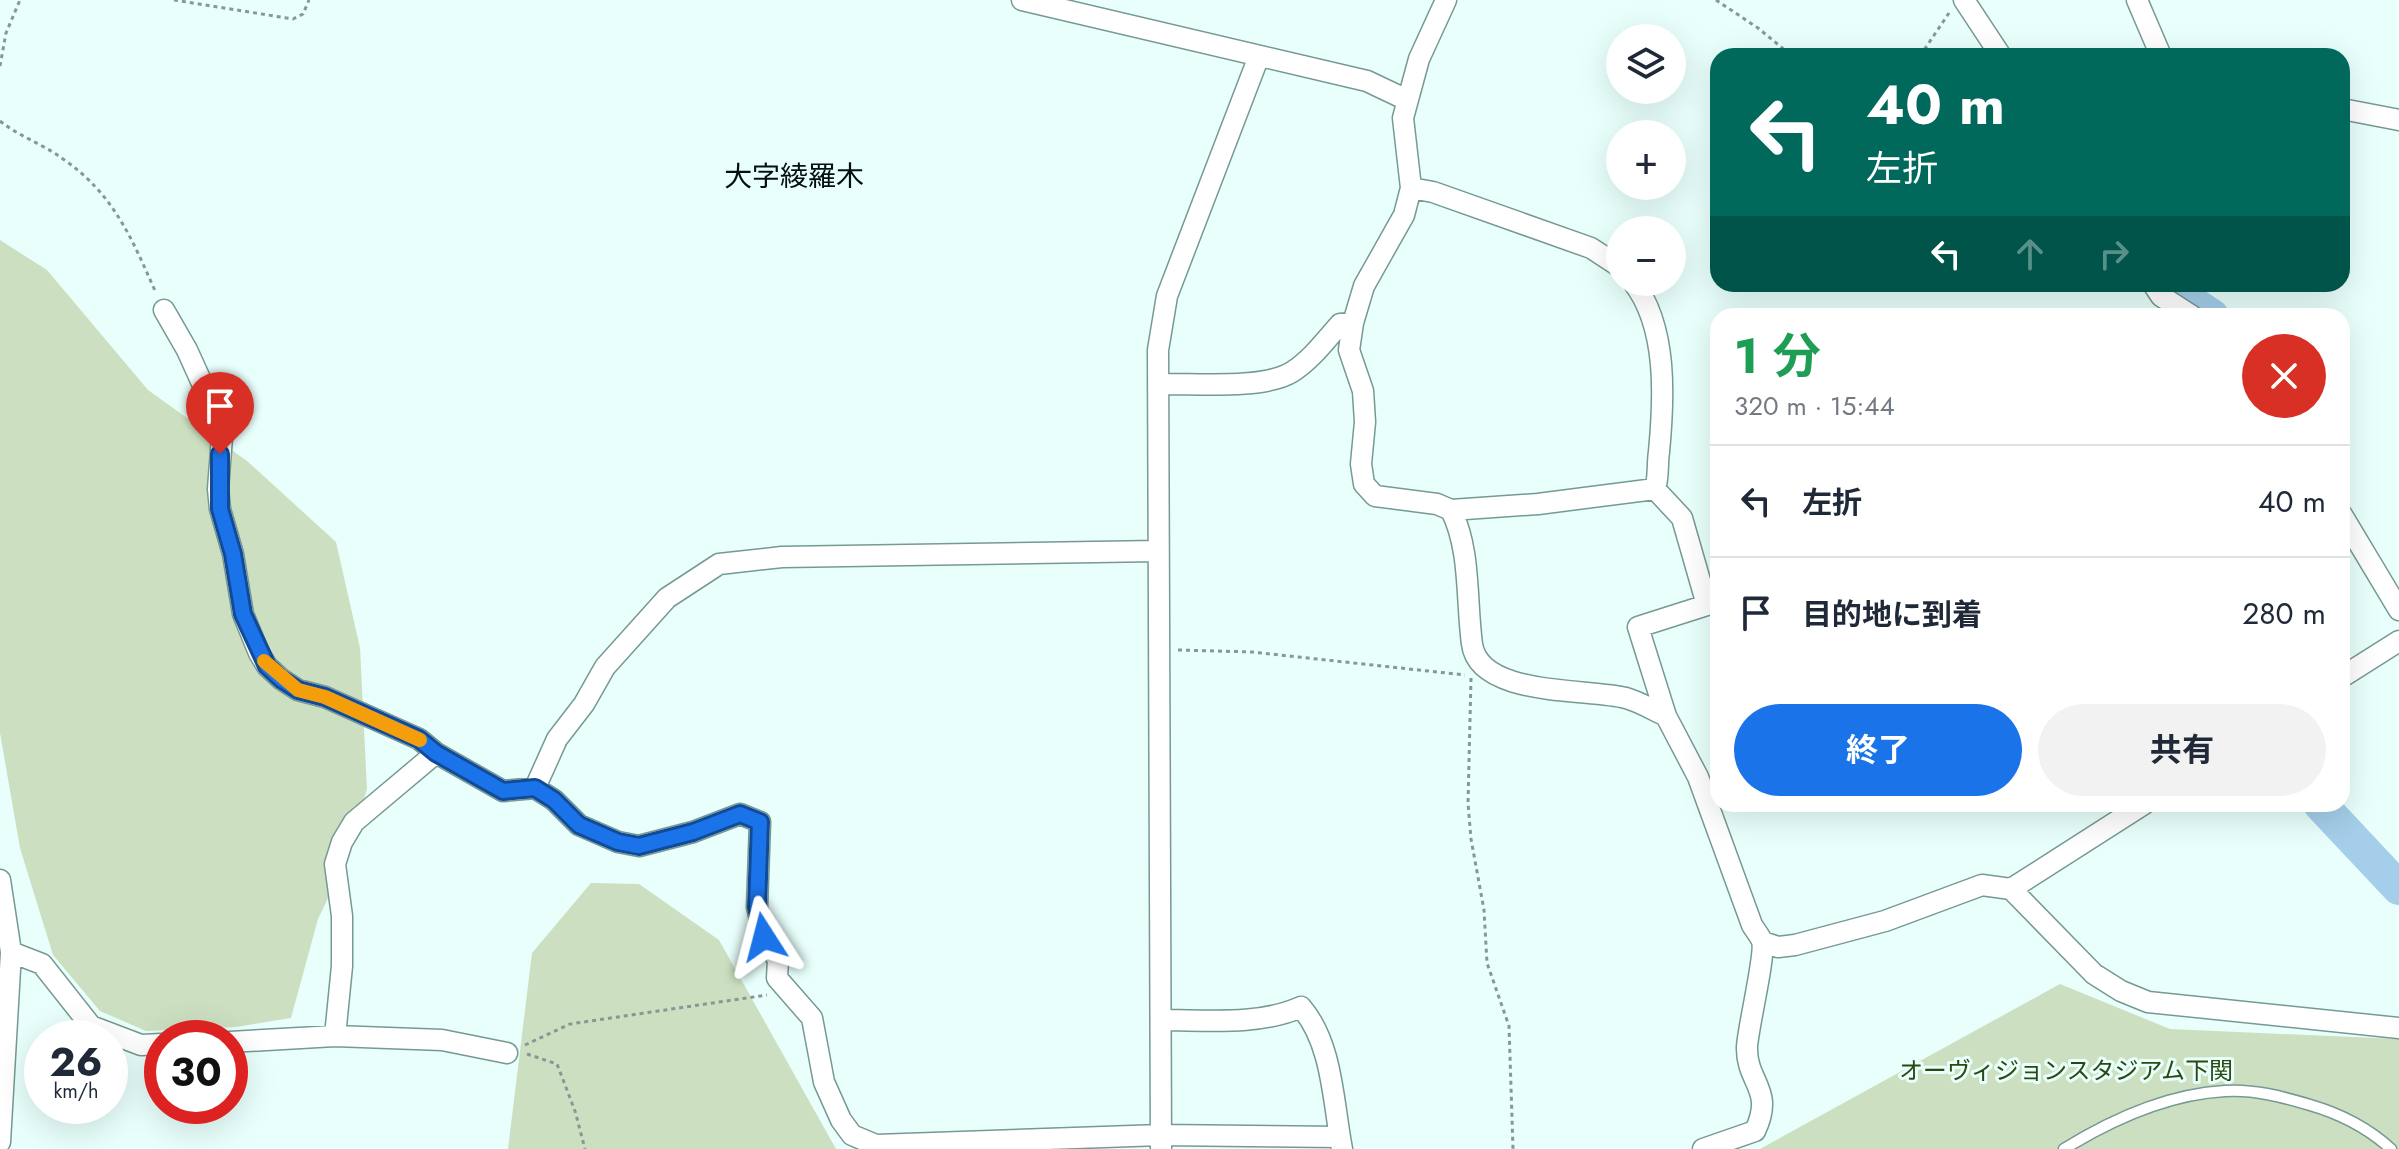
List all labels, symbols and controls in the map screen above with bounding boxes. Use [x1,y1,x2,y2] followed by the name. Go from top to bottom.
[1606,24,1686,296] map controls
[1606,24,1686,104] button: layers
[1866,64,2005,145] text: 40 m
[1734,80,1838,184] icon: left
[1606,120,1686,200] button: +
[1866,142,1938,194] text: 左折
[724,156,864,197] district label: 大字綾羅木
[1606,216,1686,296] button: −
[1924,232,1968,276] icon: left
[2008,232,2052,276] icon: ahead
[2092,232,2136,276] icon: right
[1734,322,1821,391] text: 1 分
[2242,334,2326,418] button: close
[186,372,254,454] pin
[198,384,242,428] icon: arrive
[1734,387,1895,425] text: 320 m · 15:44
[1734,479,1778,523] icon: left
[2258,480,2326,523] text: 40 m
[1802,481,1862,524] text: 左折
[1734,591,1778,635] icon: arrive
[2242,592,2326,635] text: 280 m
[1802,593,1982,636] text: 目的地に到着
[1734,704,2022,796] button: 終了
[2038,704,2326,796] button: 共有
[722,895,806,979] position arrow
[144,1020,248,1124] speed limit sign: 30
[50,1033,103,1091] text: 26
[1899,1053,2233,1088] park label: オーヴィジョンスタジアム下関
[53,1077,99,1106] text: km/h

